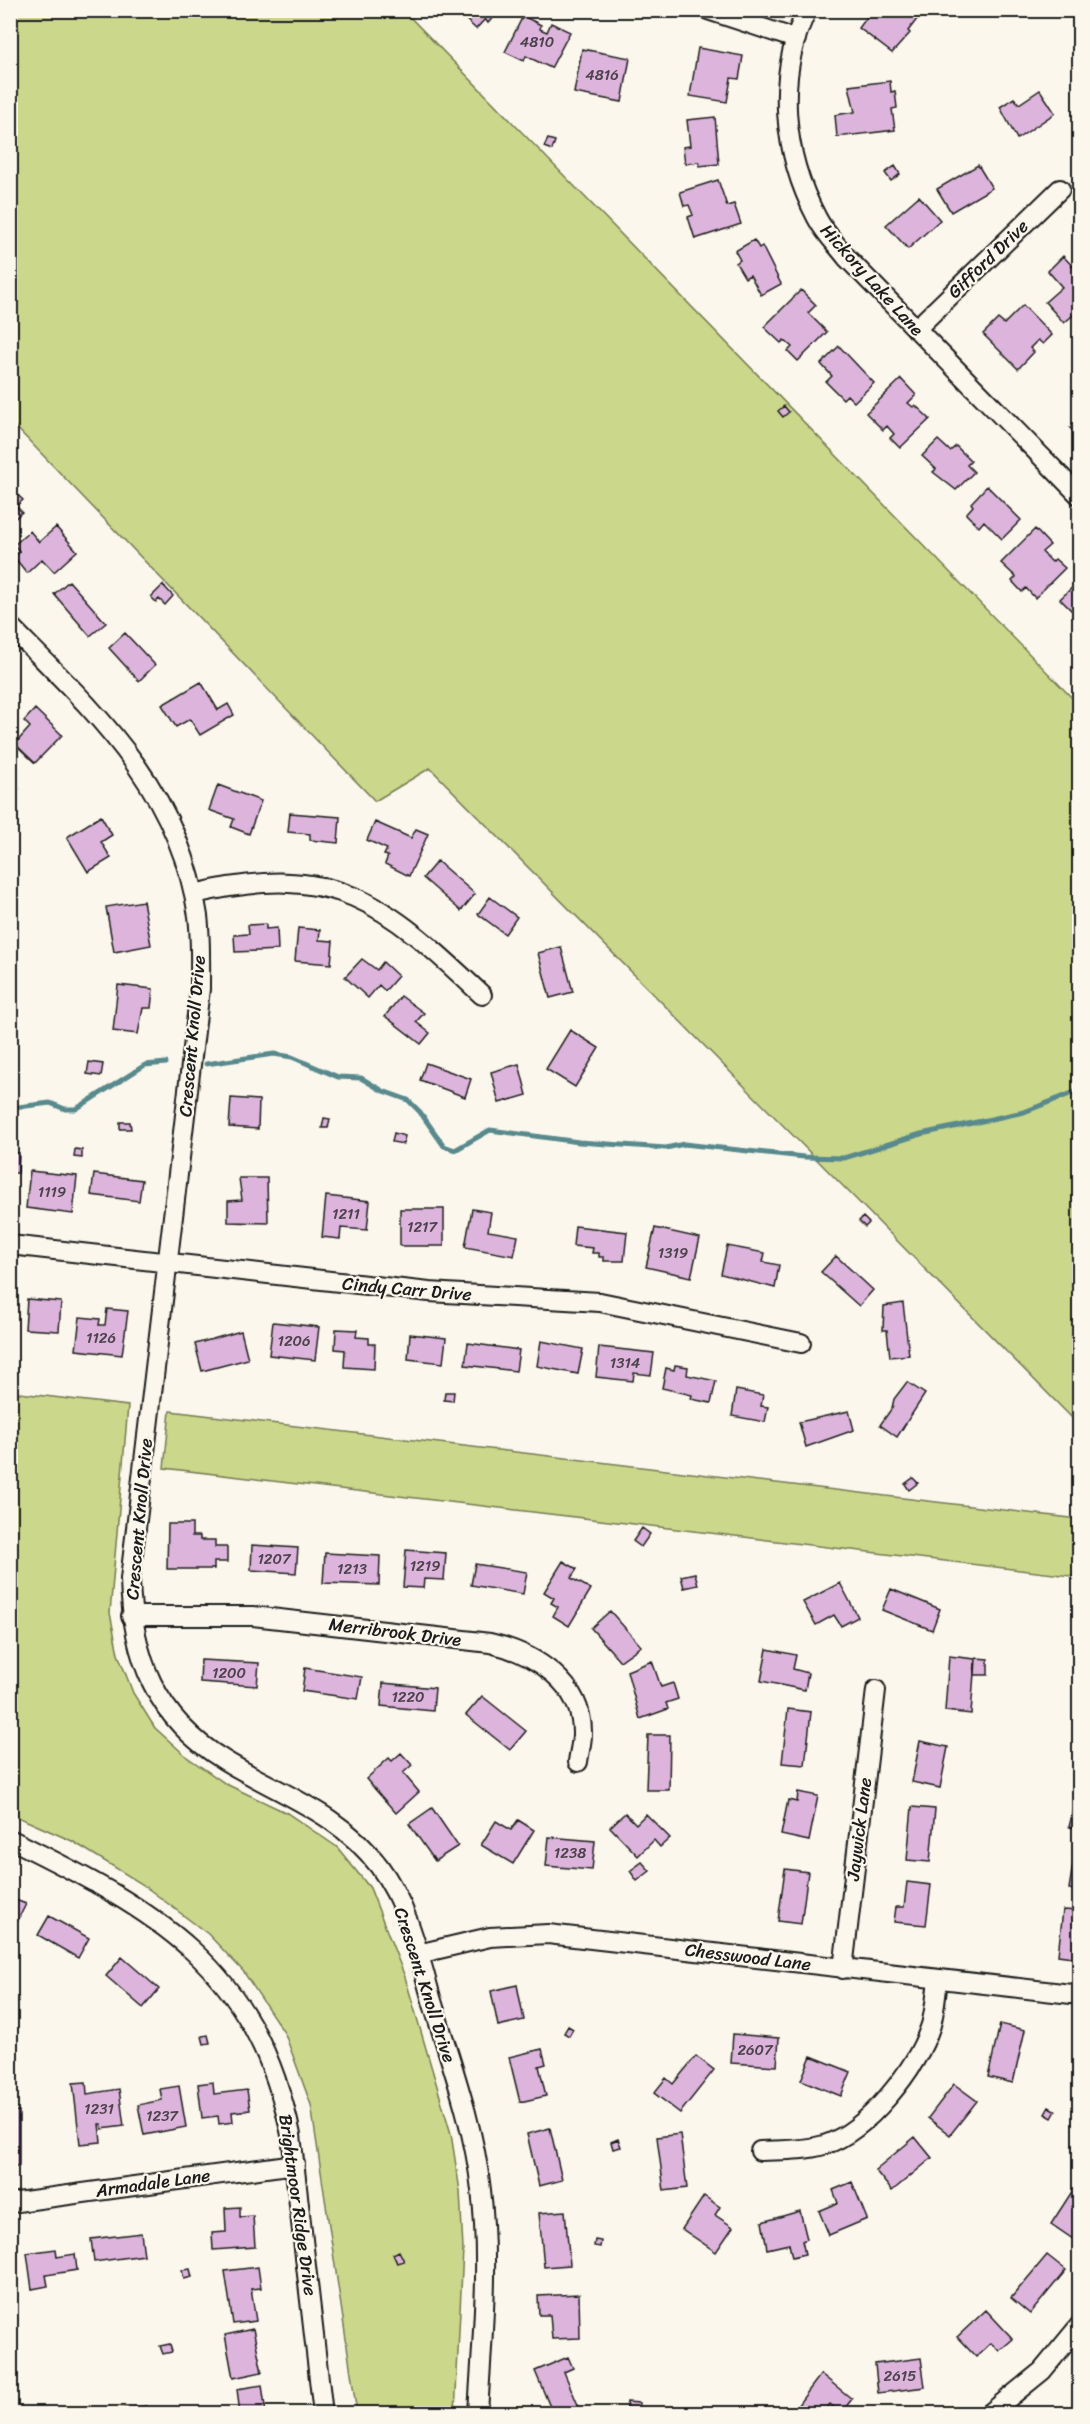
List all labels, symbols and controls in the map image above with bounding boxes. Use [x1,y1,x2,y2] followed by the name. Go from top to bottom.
[520,29,554,55] house number: 4810
[585,62,619,88] house number: 4816
[940,212,1036,306] street label: Gifford Drive
[812,216,932,344] street label: Hickory Lake Lane
[169,954,215,1118] street label: Crescent Knoll Drive
[38,1179,66,1205] house number: 1119
[332,1201,360,1227] house number: 1211
[407,1214,438,1240] house number: 1217
[658,1240,688,1266] house number: 1319
[341,1267,473,1311] street label: Cindy Carr Drive
[86,1325,116,1351] house number: 1126
[277,1328,311,1354] house number: 1206
[610,1350,640,1376] house number: 1314
[116,1437,162,1601] street label: Crescent Knoll Drive
[257,1546,292,1572] house number: 1207
[410,1553,440,1579] house number: 1219
[337,1556,367,1582] house number: 1213
[327,1608,463,1656] street label: Merribrook Drive
[212,1660,246,1686] house number: 1200
[391,1684,425,1710] house number: 1220
[837,1776,881,1883] street label: Jaywick Lane
[554,1840,586,1866] house number: 1238
[385,1903,465,2067] street label: Crescent Knoll Drive
[683,1933,813,1981] street label: Chesswood Lane
[737,2037,774,2063] house number: 2607
[84,2096,114,2122] house number: 1231
[146,2103,179,2129] house number: 1237
[269,2112,327,2298] street label: Brightmoor Ridge Drive
[93,2159,212,2207] street label: Armadale Lane
[884,2363,916,2389] house number: 2615

